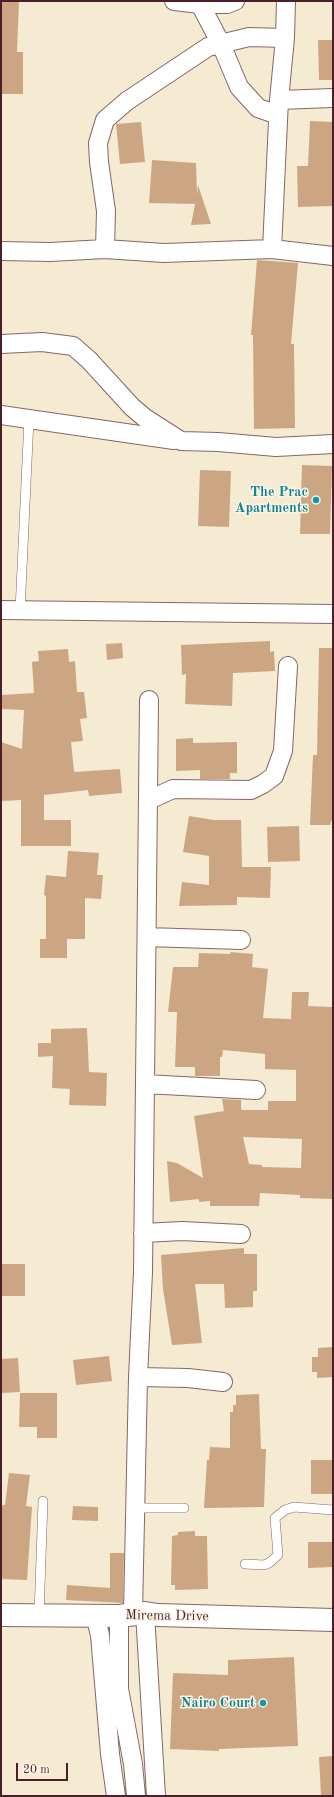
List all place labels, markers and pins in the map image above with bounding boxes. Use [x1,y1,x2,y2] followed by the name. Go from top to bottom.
[235,484,308,516] place label: The Prac Apartments
[311,495,321,505] marker: The Prac Apartments
[181,1695,255,1711] place label: Nairo Court
[258,1698,268,1708] marker: Nairo Court

